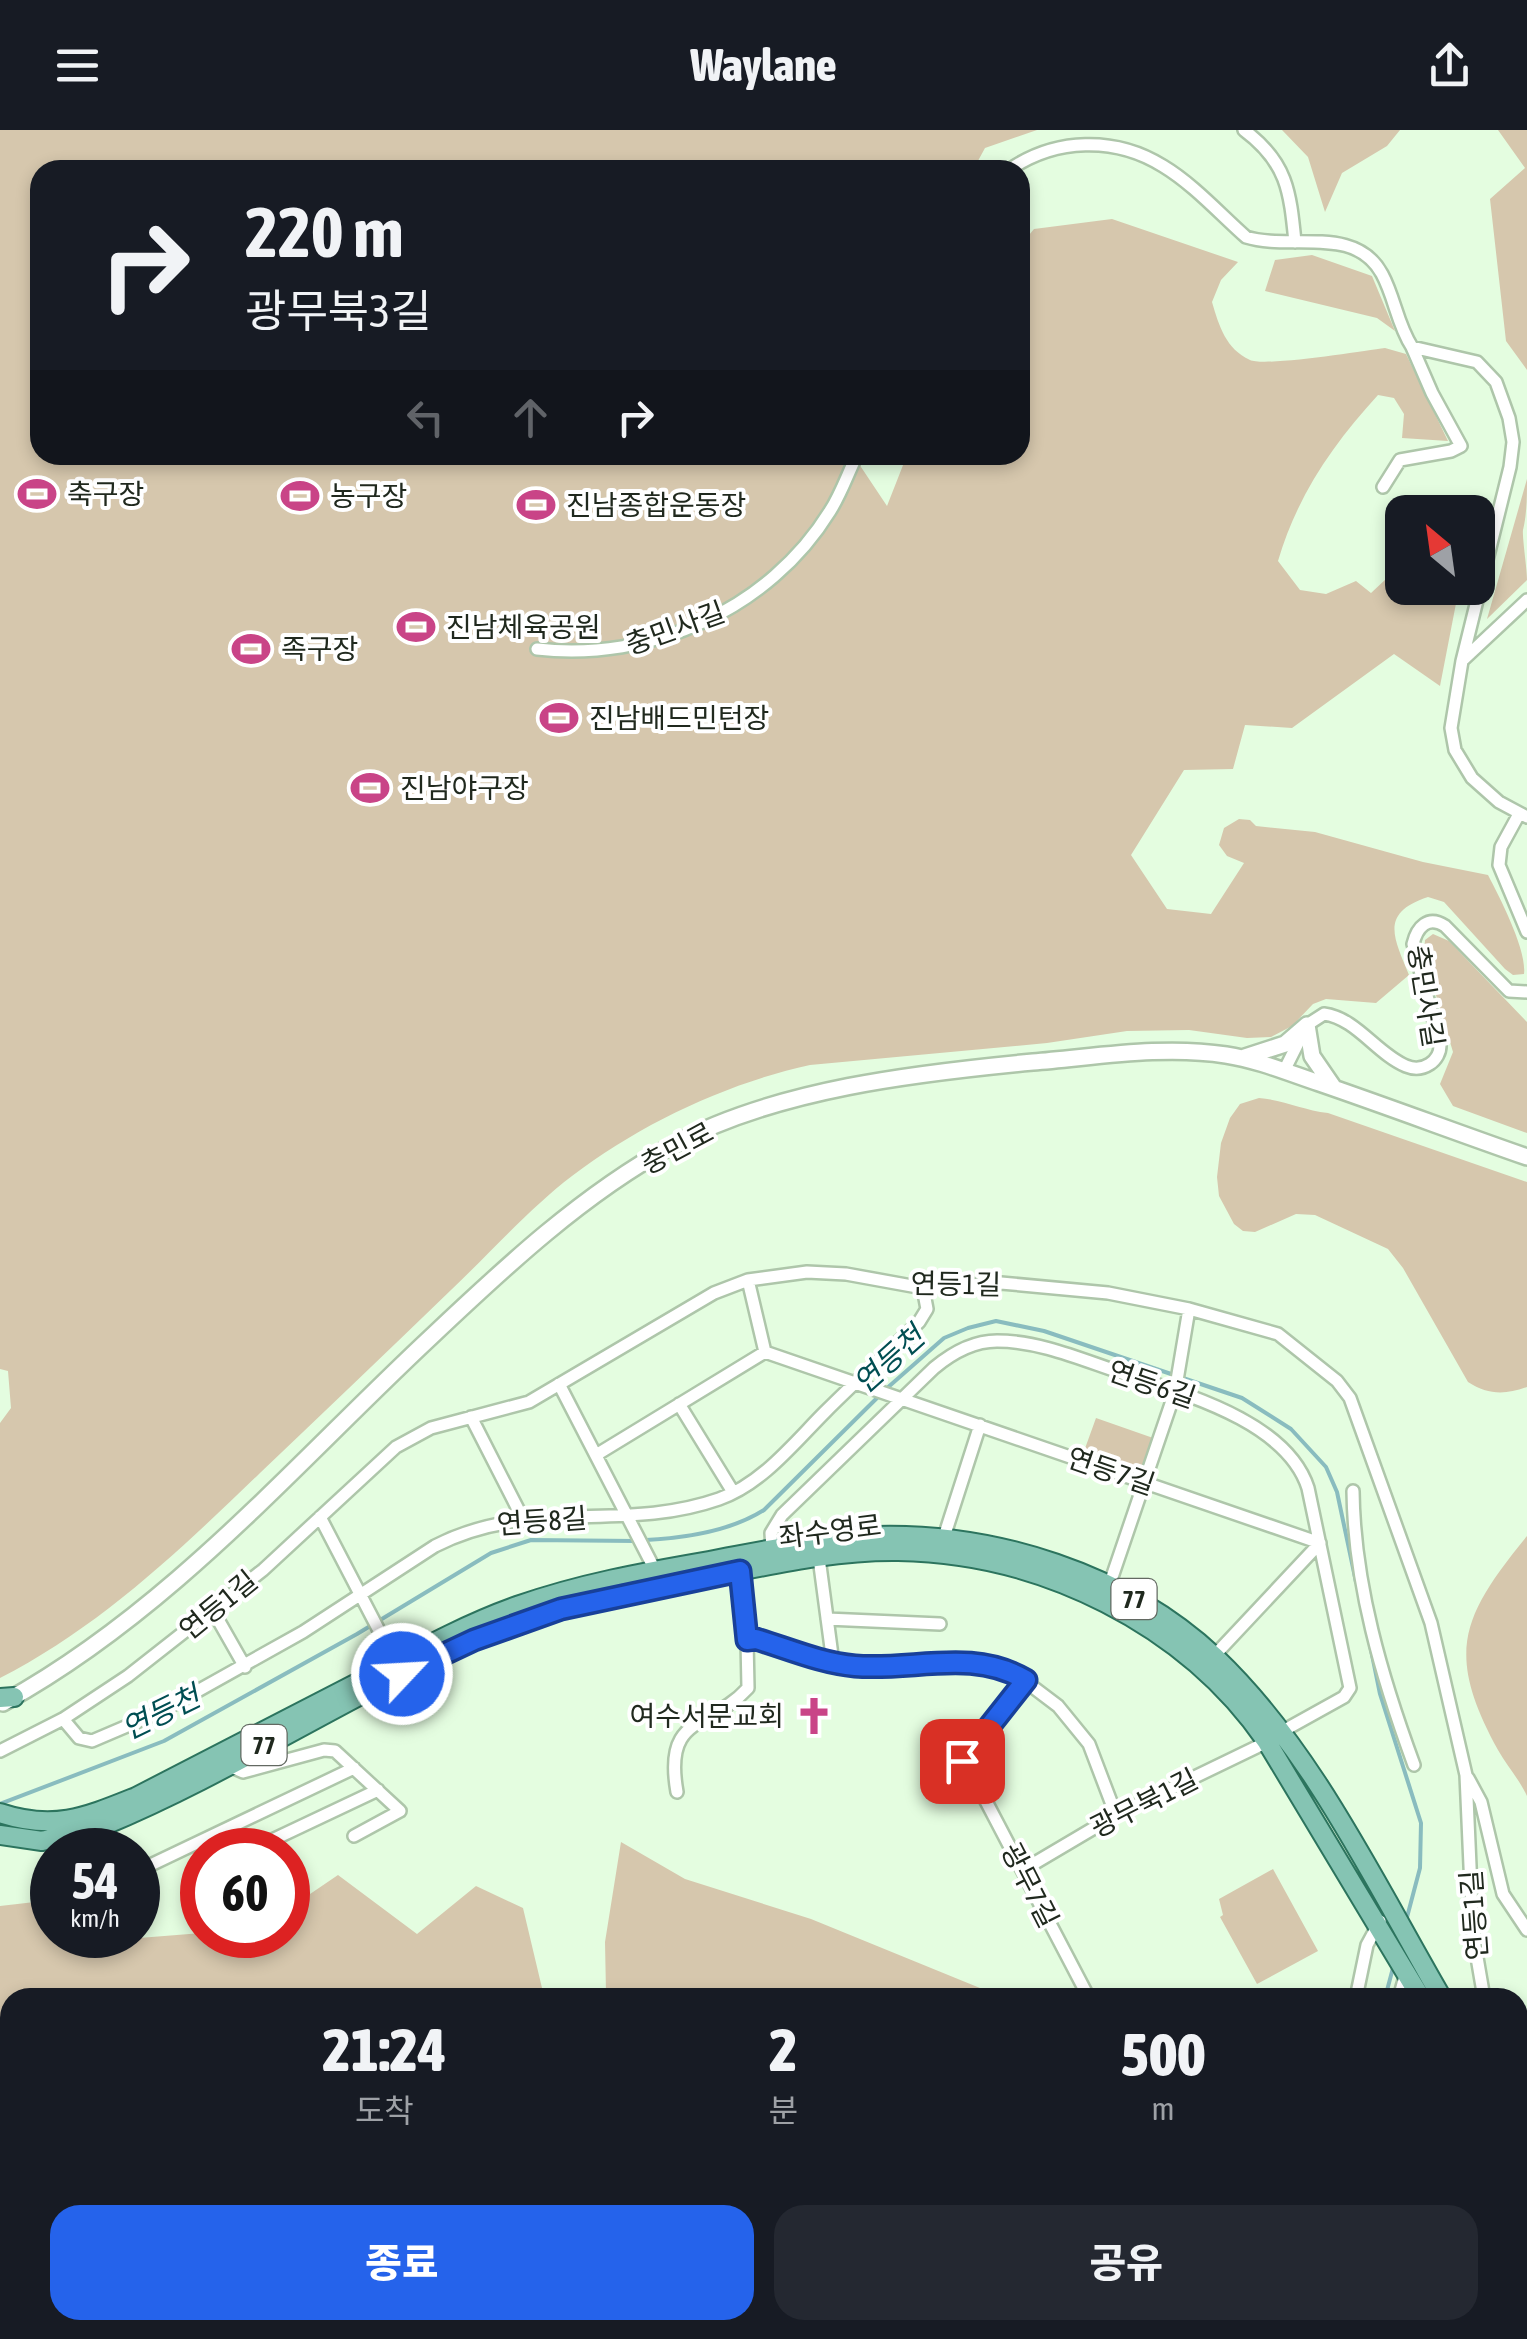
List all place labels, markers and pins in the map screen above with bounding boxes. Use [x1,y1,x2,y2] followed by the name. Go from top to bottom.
[16,473,58,515] sports icon: 축구장
[279,475,321,517] sports icon: 농구장
[67,478,144,510] place label: 축구장
[330,480,407,512] place label: 농구장
[515,484,557,526] sports icon: 진남종합운동장
[566,489,746,521] place label: 진남종합운동장
[395,606,437,648] sports icon: 진남체육공원
[446,611,601,643] place label: 진남체육공원
[230,628,272,670] sports icon: 족구장
[281,633,358,665] place label: 족구장
[538,697,580,739] sports icon: 진남배드민턴장
[589,702,769,734] place label: 진남배드민턴장
[349,767,391,809] sports icon: 진남야구장
[400,772,529,804] place label: 진남야구장
[793,1695,835,1737] church icon: 여수서문교회
[629,1700,784,1732] place label: 여수서문교회
[920,1719,1005,1804] pin

